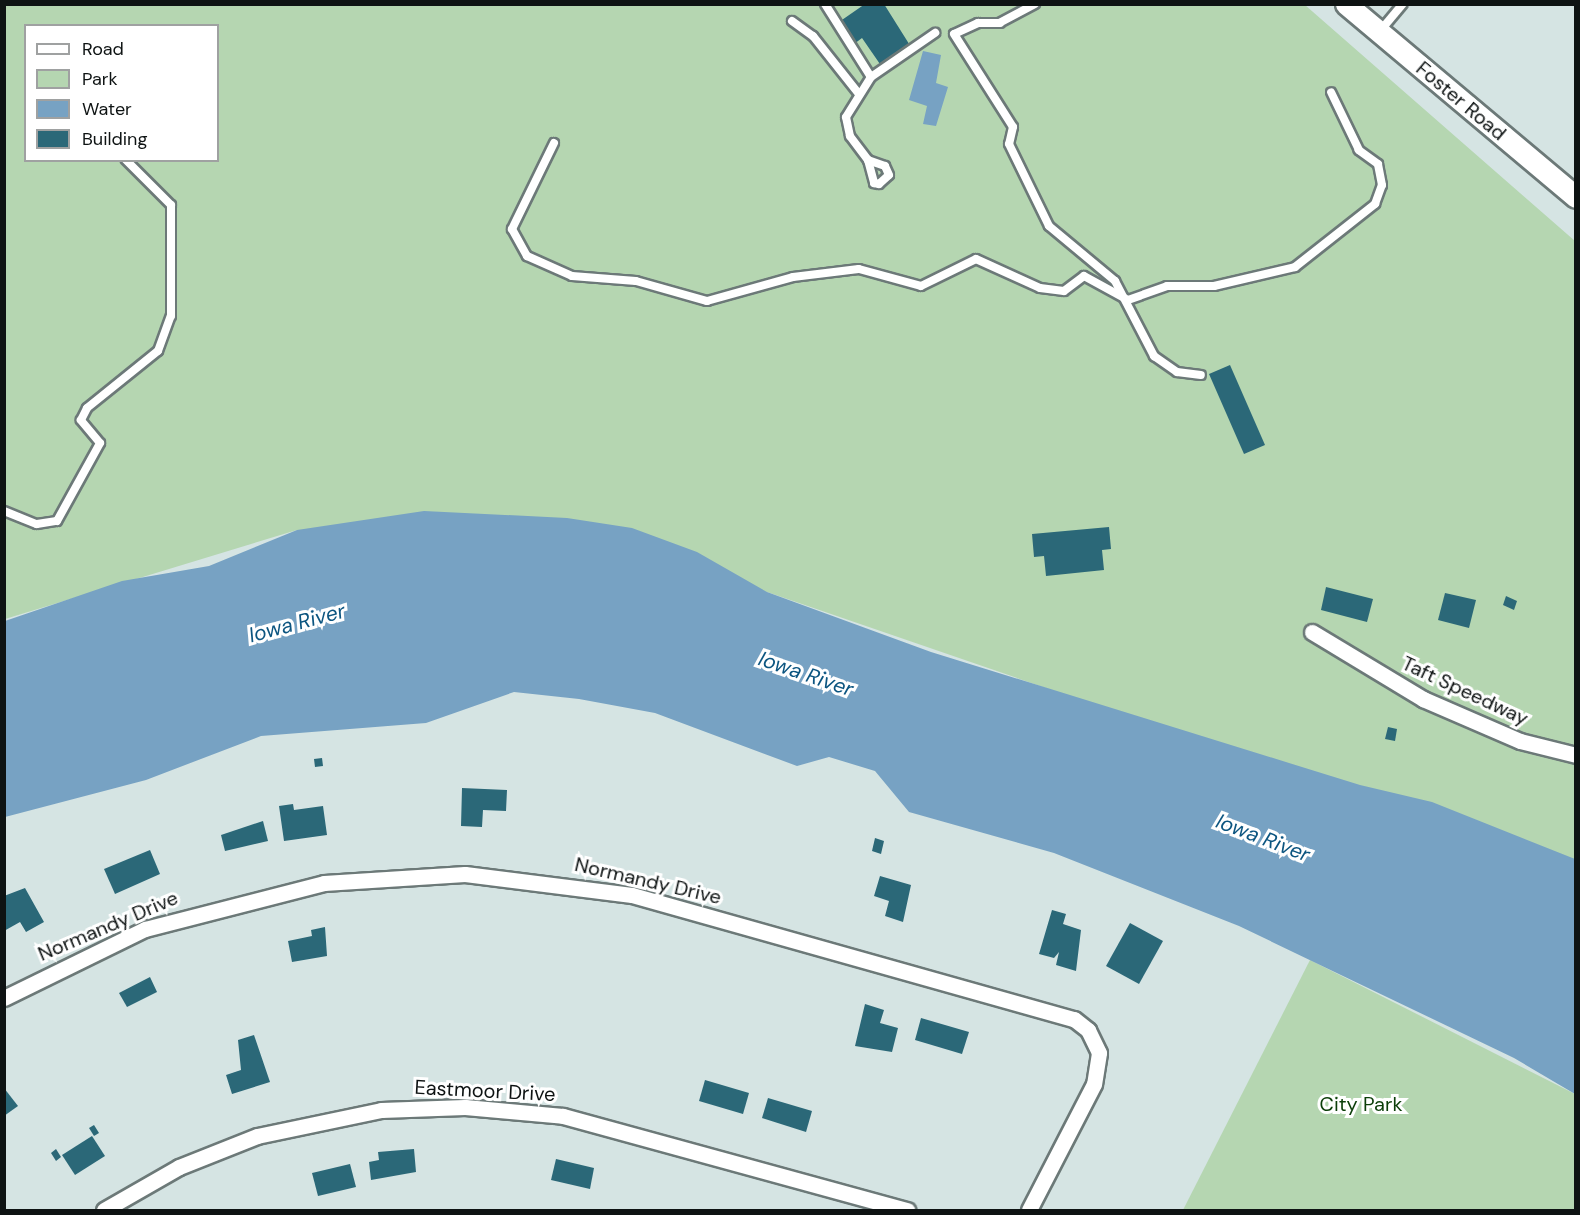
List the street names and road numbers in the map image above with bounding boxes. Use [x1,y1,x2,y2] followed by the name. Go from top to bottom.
[1411,56,1511,146] street label: Foster Road
[1398,651,1532,731] street label: Taft Speedway
[572,852,724,910] street label: Normandy Drive
[34,886,182,966] street label: Normandy Drive
[414,1075,556,1107] street label: Eastmoor Drive

